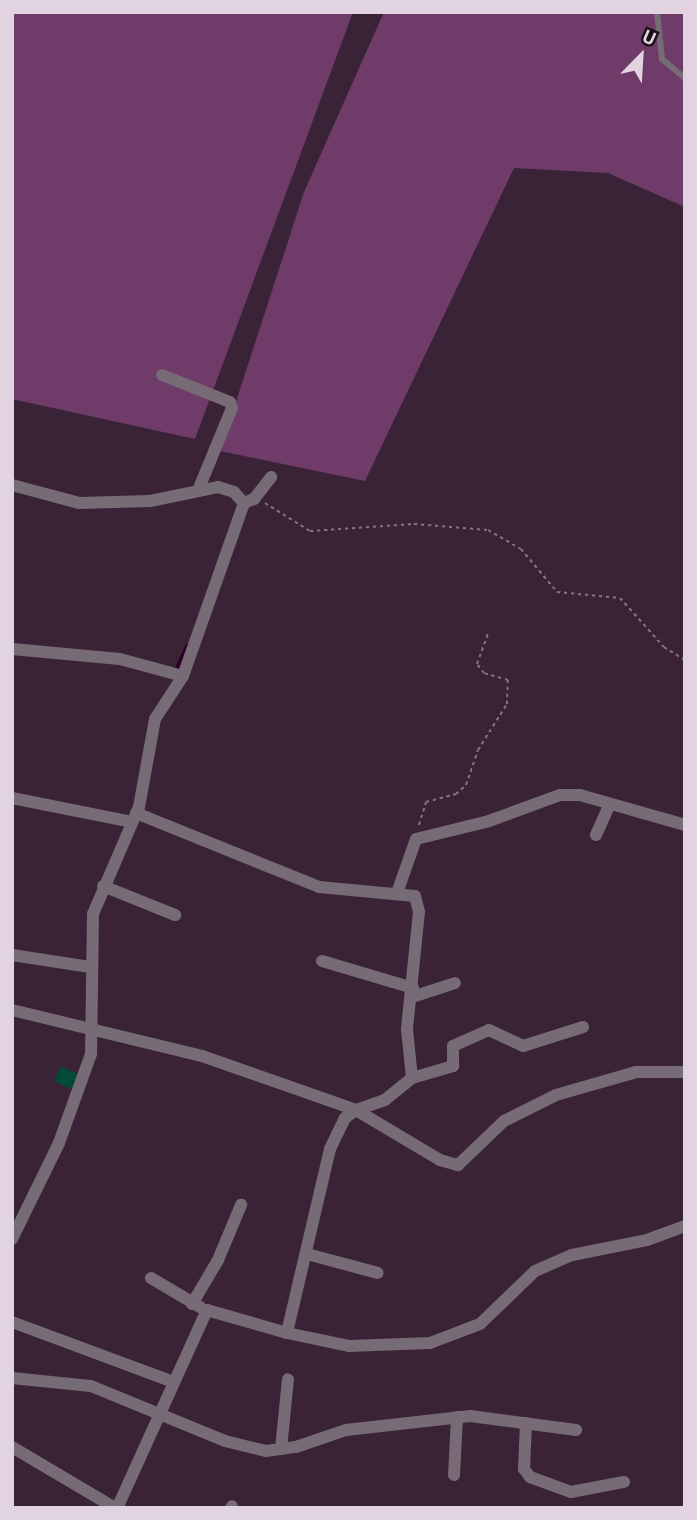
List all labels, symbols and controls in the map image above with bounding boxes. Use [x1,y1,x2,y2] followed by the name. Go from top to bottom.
[606,21,676,91] north arrow
[638,21,661,52] text: U

